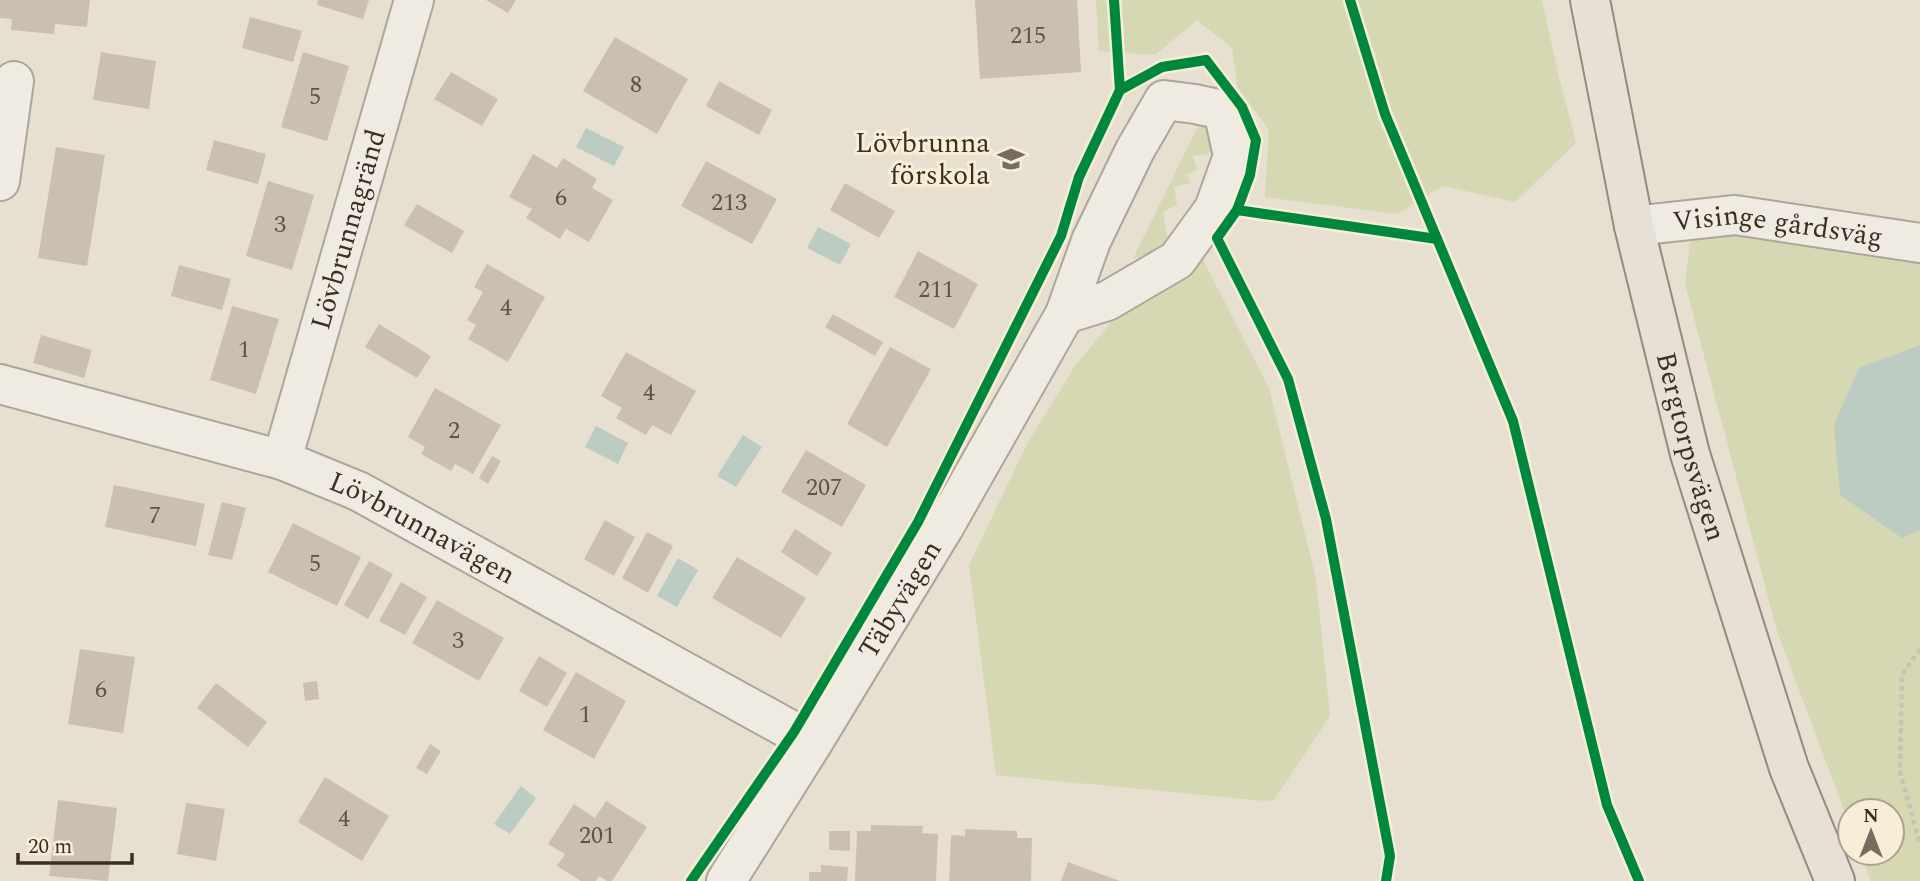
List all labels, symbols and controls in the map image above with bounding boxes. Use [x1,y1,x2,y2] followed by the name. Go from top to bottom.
[1010,18,1046,54] house number: 215
[630,67,642,103] house number: 8
[309,79,321,115] house number: 5
[855,122,990,197] place label: Lövbrunna förskola
[299,124,397,335] street label: Lövbrunnagränd
[996,144,1026,174] school or university icon: Lövbrunna förskola
[555,180,567,216] house number: 6
[711,185,747,221] house number: 213
[1670,193,1886,259] street label: Visinge gårdsväg
[274,207,286,243] house number: 3
[918,272,954,308] house number: 211
[500,290,512,326] house number: 4
[238,332,250,368] house number: 1
[1644,347,1738,547] street label: Bergtorpsvägen
[643,375,655,411] house number: 4
[448,413,460,449] house number: 2
[322,460,524,596] street label: Lövbrunnavägen
[806,470,842,506] house number: 207
[149,498,161,534] house number: 7
[847,532,953,667] street label: Täbyvägen
[309,546,321,582] house number: 5
[452,623,464,659] house number: 3
[95,672,107,708] house number: 6
[579,697,591,733] house number: 1
[1836,797,1906,867] north arrow
[338,801,350,837] house number: 4
[1863,802,1879,831] text: N
[579,818,615,854] house number: 201
[18,822,131,866] scale bar
[28,831,72,863] text: 20 m

